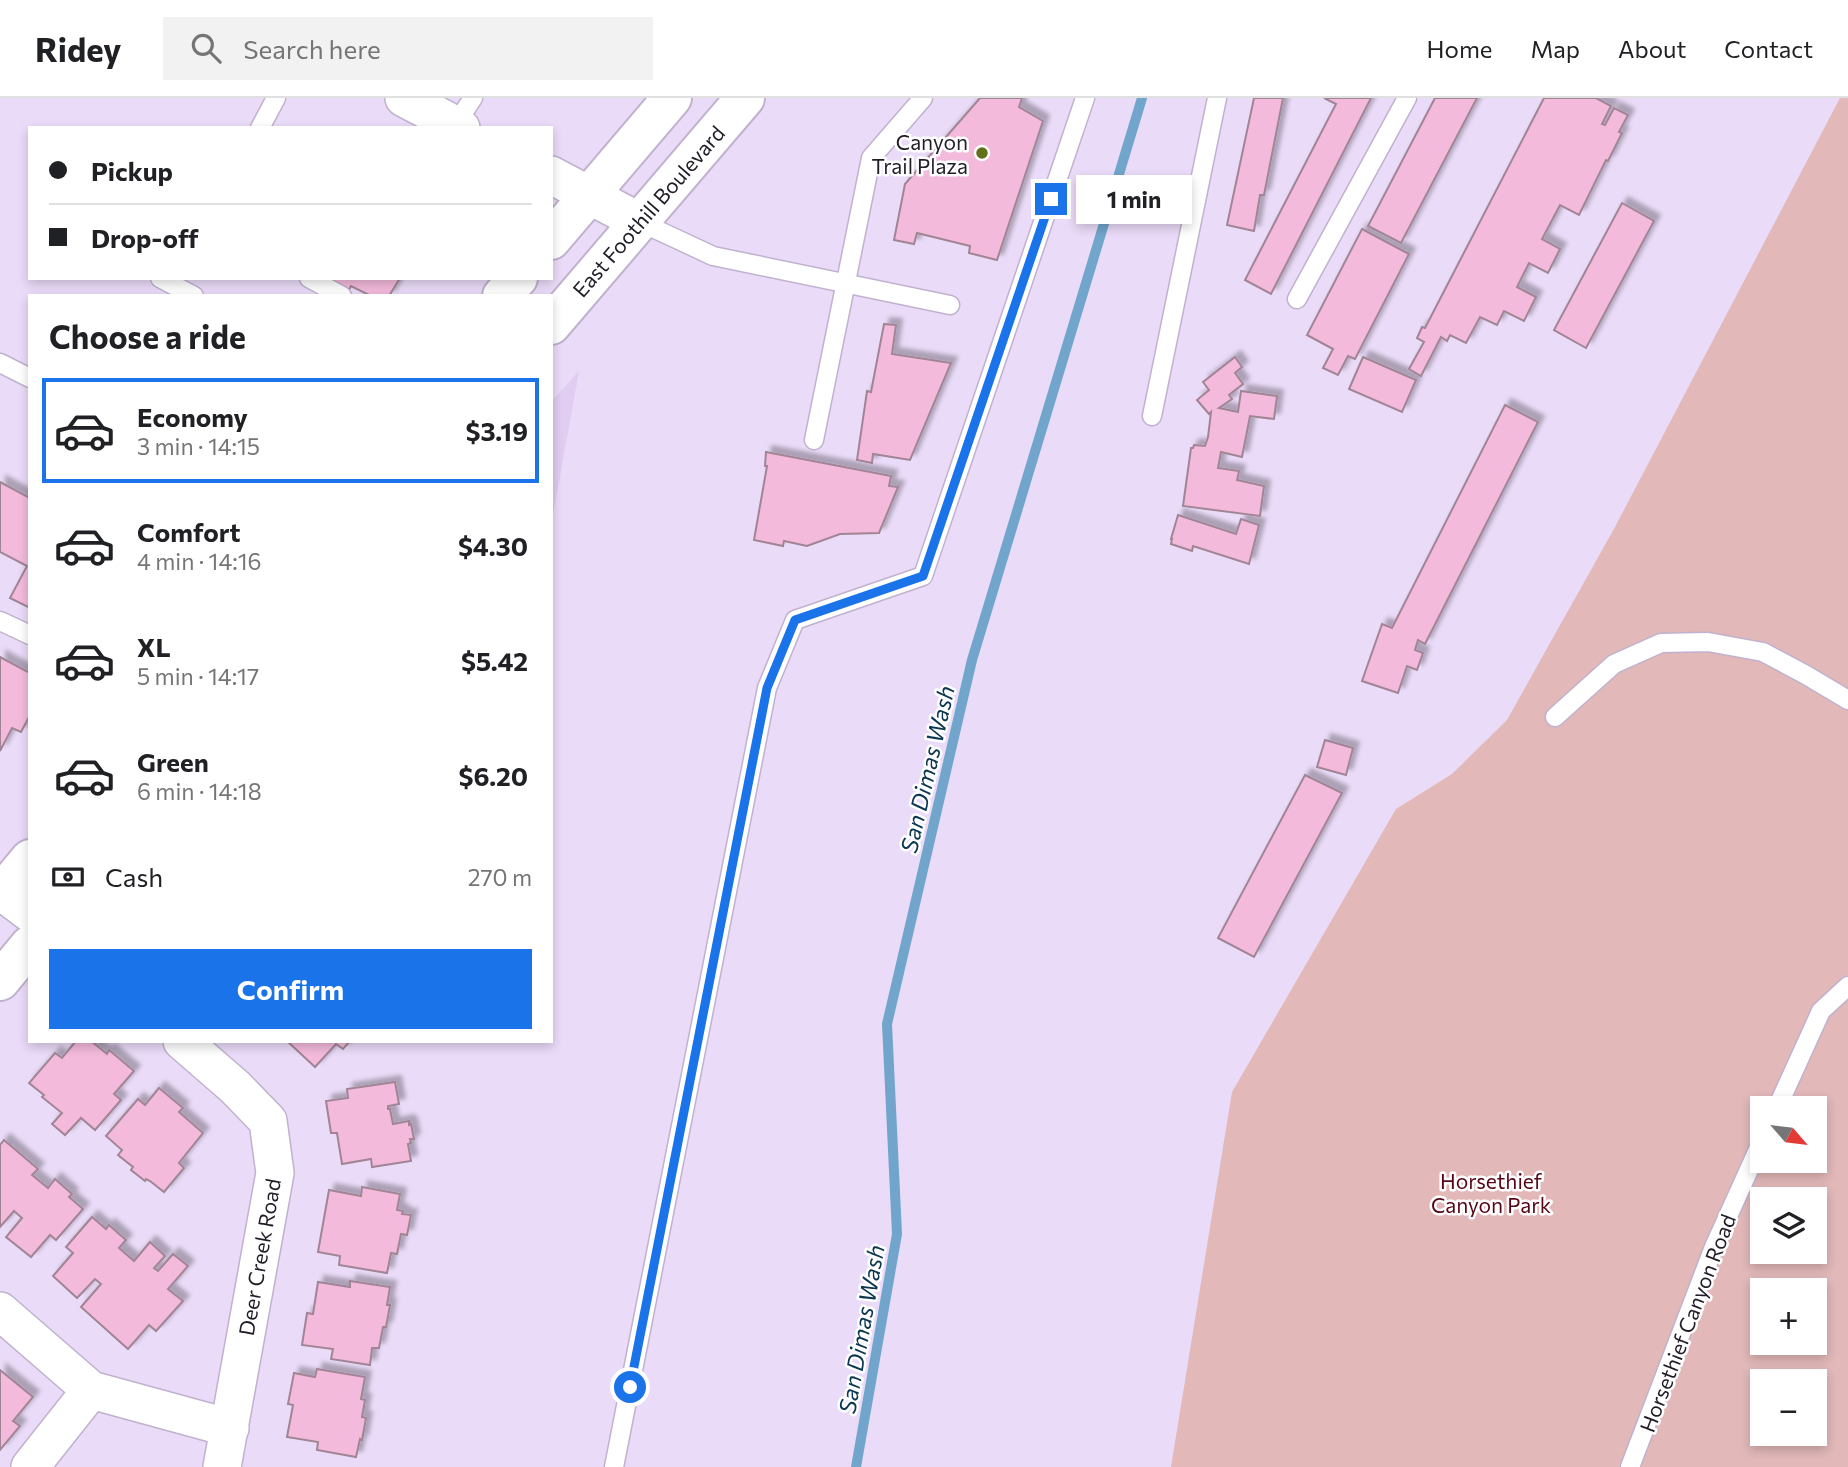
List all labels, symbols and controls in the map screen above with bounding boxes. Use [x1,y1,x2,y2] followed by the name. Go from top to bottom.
[163,17,653,80] search box
[35,28,121,69] text: Ridey
[187,29,225,67] icon: search
[243,33,381,64] text: Search here
[1427,34,1493,63] text: Home
[1531,34,1580,63] text: Map
[1618,34,1686,63] text: About
[1724,34,1813,63] text: Contact
[567,120,729,302] street label: East Foothill Boulevard
[871,129,968,178] place label: Canyon Trail Plaza
[974,145,990,161] marker: Canyon Trail Plaza
[91,155,173,186] text: Pickup
[1076,174,1191,224] callout: 1 min
[1035,183,1067,215] route end
[1107,185,1161,213] text: 1 min
[91,222,198,253] text: Drop-off
[49,316,246,356] text: Choose a ride
[53,399,116,462] icon: car
[137,401,248,432] text: Economy
[466,415,528,446] text: $3.19
[137,432,260,460] text: 3 min · 14:15
[53,514,116,577] icon: car
[137,516,240,547] text: Comfort
[458,530,528,561] text: $4.30
[137,547,261,575] text: 4 min · 14:16
[53,629,116,692] icon: car
[137,631,171,662] text: XL
[461,645,528,676] text: $5.42
[137,662,259,690] text: 5 min · 14:17
[894,683,960,855] water label: San Dimas Wash
[53,744,116,807] icon: car
[137,746,209,777] text: Green
[459,760,528,791] text: $6.20
[137,777,262,805] text: 6 min · 14:18
[49,858,87,896] icon: cash
[105,861,163,892] text: Cash
[468,863,532,891] text: 270 m
[49,949,532,1029] button: Confirm
[1750,1096,1827,1172] north arrow
[1750,1096,1827,1446] map controls
[1431,1168,1551,1217] park label: Horsethief Canyon Park
[233,1177,285,1337] street label: Deer Creek Road
[1750,1187,1827,1264] button: layers
[1634,1211,1740,1435] street label: Horsethief Canyon Road
[832,1242,890,1416] water label: San Dimas Wash
[1750,1278,1827,1355] button: +
[1750,1369,1827,1446] button: −
[614,1371,646,1403] route start

